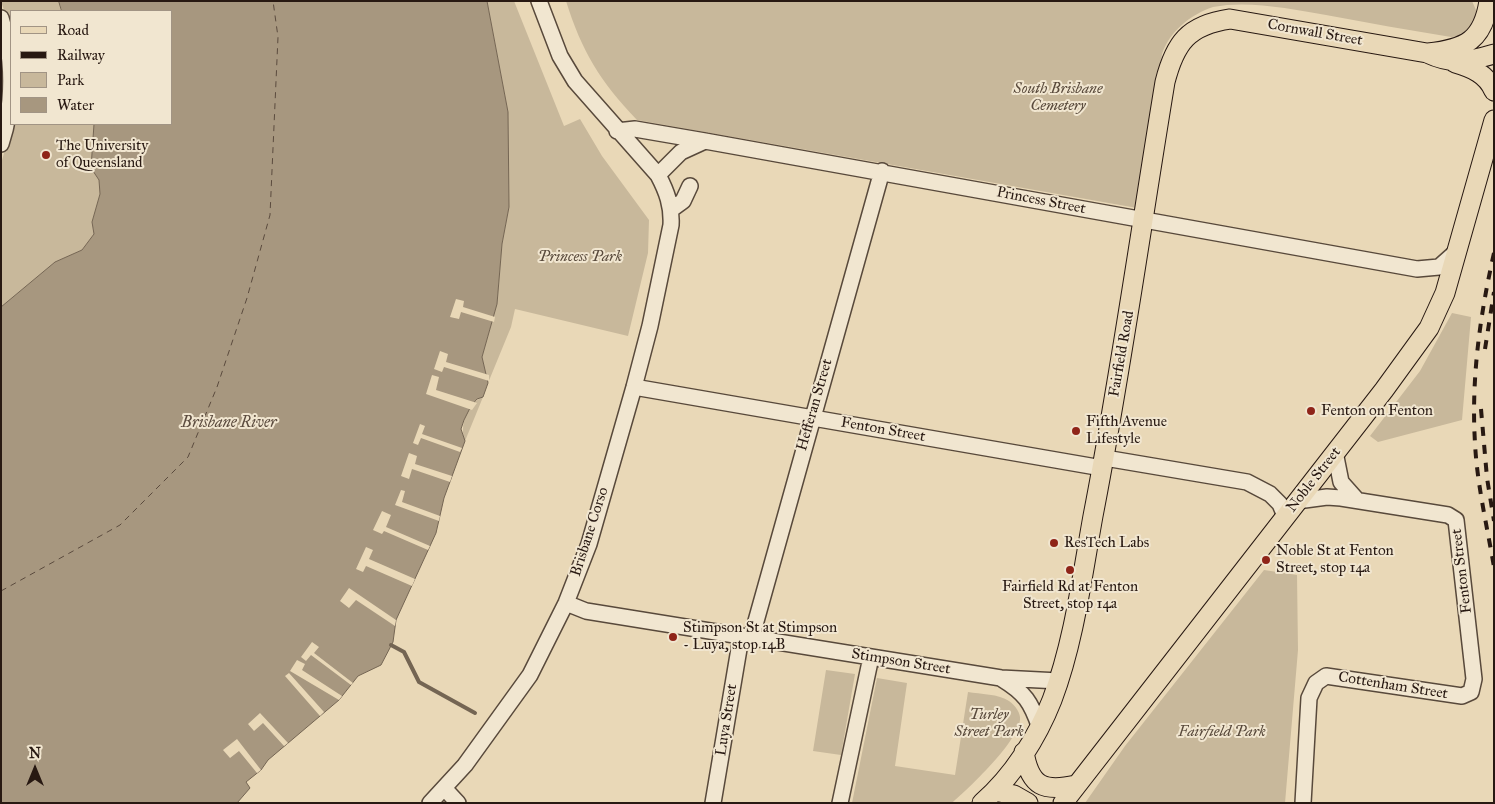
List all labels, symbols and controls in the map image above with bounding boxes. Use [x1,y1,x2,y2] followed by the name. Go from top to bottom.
[10,10,172,125] legend
[1266,16,1364,50] street label: Cornwall Street
[57,21,89,39] text: Road
[57,46,105,64] text: Railway
[57,71,84,89] text: Park
[1014,80,1102,115] park label: South Brisbane Cemetery
[57,96,94,114] text: Water
[56,137,148,172] place label: The University of Queensland
[40,149,52,161] marker: The University of Queensland
[995,184,1087,218] street label: Princess Street
[538,248,622,266] park label: Princess Park
[1106,309,1138,399] street label: Fairfield Road
[793,357,837,453] street label: Hefferan Street
[1321,402,1433,420] place label: Fenton on Fenton
[1305,405,1317,417] marker: Fenton on Fenton
[181,413,277,433] water label: Brisbane River
[1086,413,1167,448] place label: Fifth Avenue Lifestyle
[839,414,927,446] street label: Fenton Street
[1070,425,1082,437] marker: Fifth Avenue Lifestyle
[1283,444,1345,516] street label: Noble Street
[567,485,613,579] street label: Brisbane Corso
[1448,528,1476,614] street label: Fenton Street
[1064,534,1149,552] place label: ResTech Labs
[1048,537,1060,549] marker: ResTech Labs
[1276,542,1394,577] place label: Noble St at Fenton Street, stop 14a
[1260,554,1272,566] marker: Noble St at Fenton Street, stop 14a
[1064,564,1076,576] marker: Fairfield Rd at Fenton Street, stop 14a
[1002,578,1138,613] place label: Fairfield Rd at Fenton Street, stop 14a
[683,619,837,654] place label: Stimpson St at Stimpson - Luya, stop 14B
[667,631,679,643] marker: Stimpson St at Stimpson - Luya, stop 14B
[850,645,952,679] street label: Stimpson Street
[1337,668,1449,704] street label: Cottenham Street
[712,683,742,757] street label: Luya Street
[954,706,1024,741] park label: Turley Street Park
[1178,723,1266,741] park label: Fairfield Park
[10,744,60,794] north arrow
[29,745,41,762] text: N

